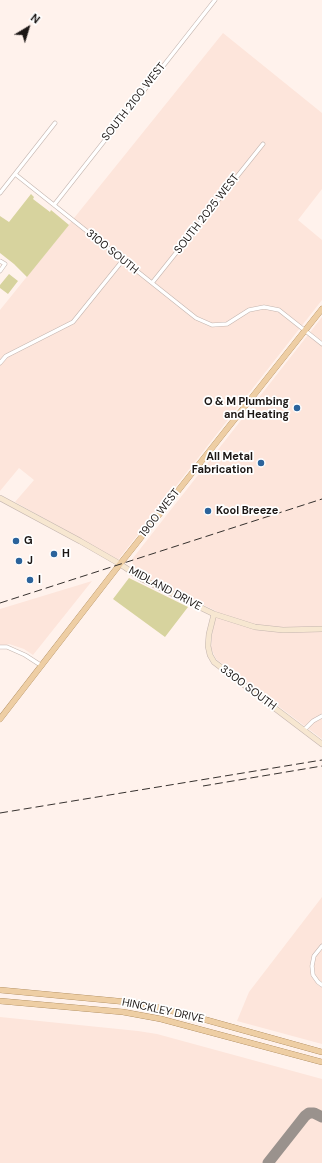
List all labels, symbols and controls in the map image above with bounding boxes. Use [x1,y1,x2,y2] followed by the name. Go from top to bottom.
[8,8,48,48] north arrow
[28,11,43,27] text: N
[99,60,169,144] street label: SOUTH 2100 WEST
[172,172,242,256] street label: SOUTH 2025 WEST
[83,227,141,277] street label: 3100 SOUTH
[204,395,289,421] place label: O & M Plumbing and Heating
[292,403,302,413] marker: O & M Plumbing and Heating
[192,450,253,476] place label: All Metal Fabrication
[256,458,266,468] marker: All Metal Fabrication
[137,486,183,540] street label: 1900 WEST
[216,504,278,518] place label: Kool Breeze
[203,506,213,516] marker: Kool Breeze
[24,534,33,548] place label: G
[11,536,21,546] marker: G
[62,547,70,561] place label: H
[49,549,59,559] marker: H
[27,554,33,568] place label: J
[14,556,24,566] marker: J
[126,564,204,614] street label: MIDLAND DRIVE
[38,573,41,587] place label: I
[25,575,35,585] marker: I
[217,663,279,713] street label: 3300 SOUTH
[121,996,205,1026] street label: HINCKLEY DRIVE

